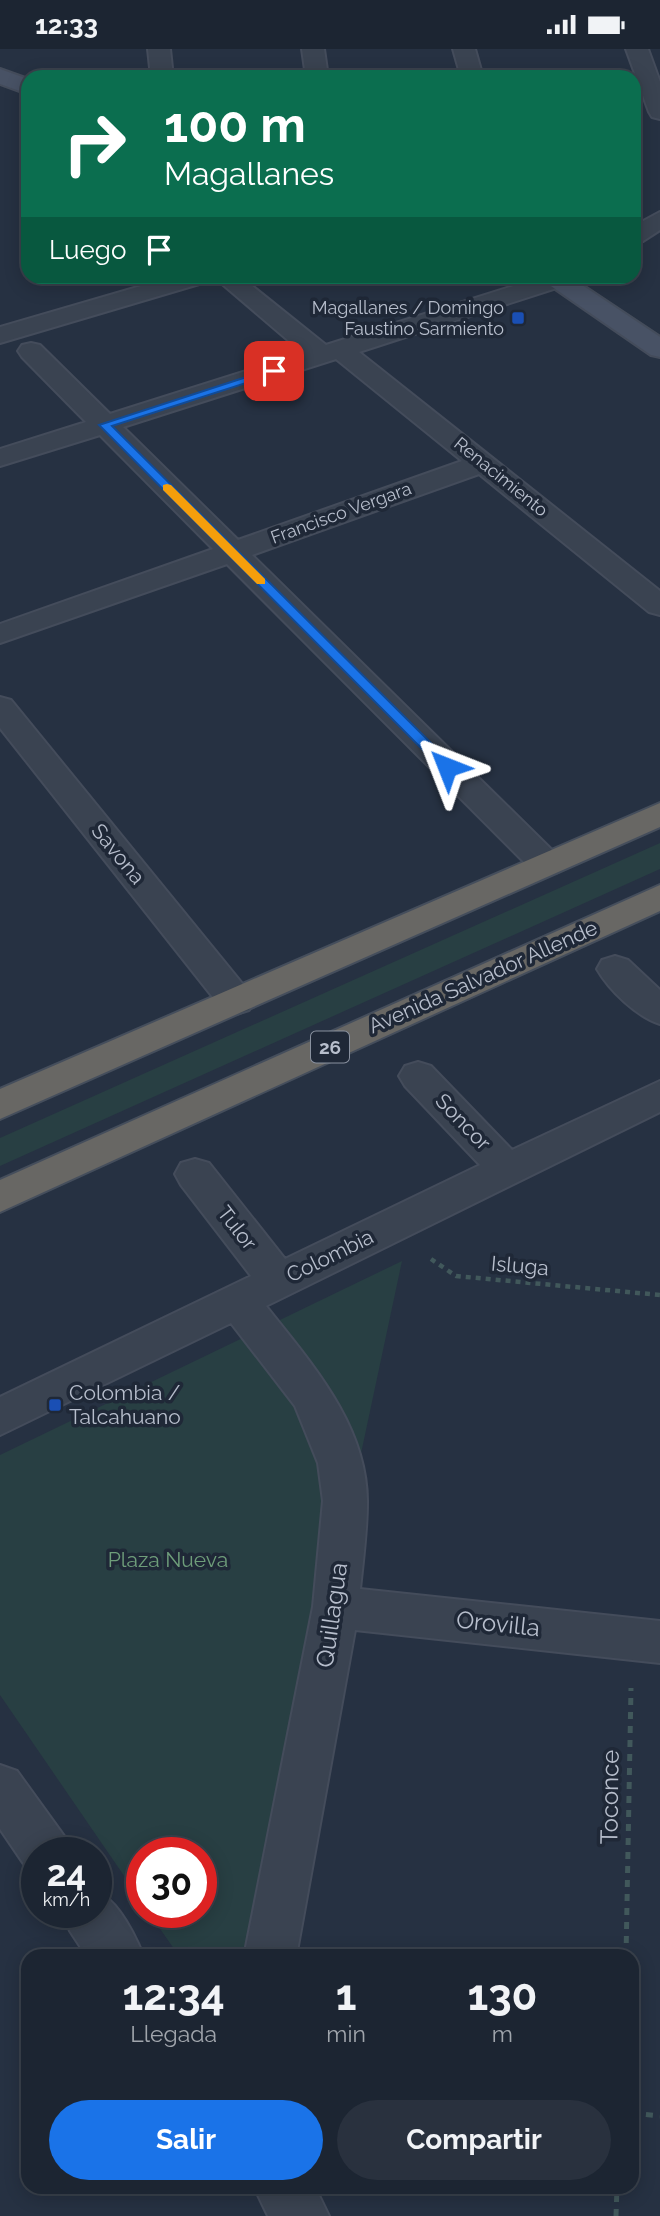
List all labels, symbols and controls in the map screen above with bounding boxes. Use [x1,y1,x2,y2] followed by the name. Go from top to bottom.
[35,10,98,40] text: 12:33
[164,96,306,153] text: 100 m
[49,98,140,189] icon: right
[164,155,334,192] text: Magallanes
[140,231,178,269] icon: arrive
[49,235,126,265] text: Luego
[312,297,504,339] place label: Magallanes / Domingo Faustino Sarmiento
[510,310,526,326] marker: Magallanes / Domingo Faustino Sarmiento
[244,341,304,401] pin
[255,352,293,390] icon: arrive
[450,433,553,521] street label: Renacimiento
[268,477,414,548] street label: Francisco Vergara
[410,730,484,804] position arrow
[86,818,150,889] street label: Savona
[364,915,601,1038] street label: Avenida Salvador Allende
[311,1031,349,1063] road number: 26
[430,1088,497,1156] street label: Soncor
[212,1201,263,1255] street label: Tulor
[282,1224,377,1287] street label: Colombia
[490,1251,550,1280] street label: Isluga
[69,1380,181,1429] place label: Colombia / Talcahuano
[47,1397,63,1413] marker: Colombia / Talcahuano
[108,1547,228,1572] park label: Plaza Nueva
[310,1561,353,1669] street label: Quillagua
[455,1605,541,1642] street label: Orovilla
[594,1749,625,1845] street label: Toconce
[126,1837,217,1928] speed limit sign: 30
[47,1853,86,1894] text: 24
[43,1889,90,1910] text: km/h
[123,1971,225,2020] text: 12:34
[336,1971,356,2020] text: 1
[467,1971,537,2020] text: 130
[130,2020,217,2047] text: Llegada
[326,2020,366,2047] text: min
[492,2020,513,2047] text: m
[49,2100,323,2180] button: Salir
[337,2100,611,2180] button: Compartir

